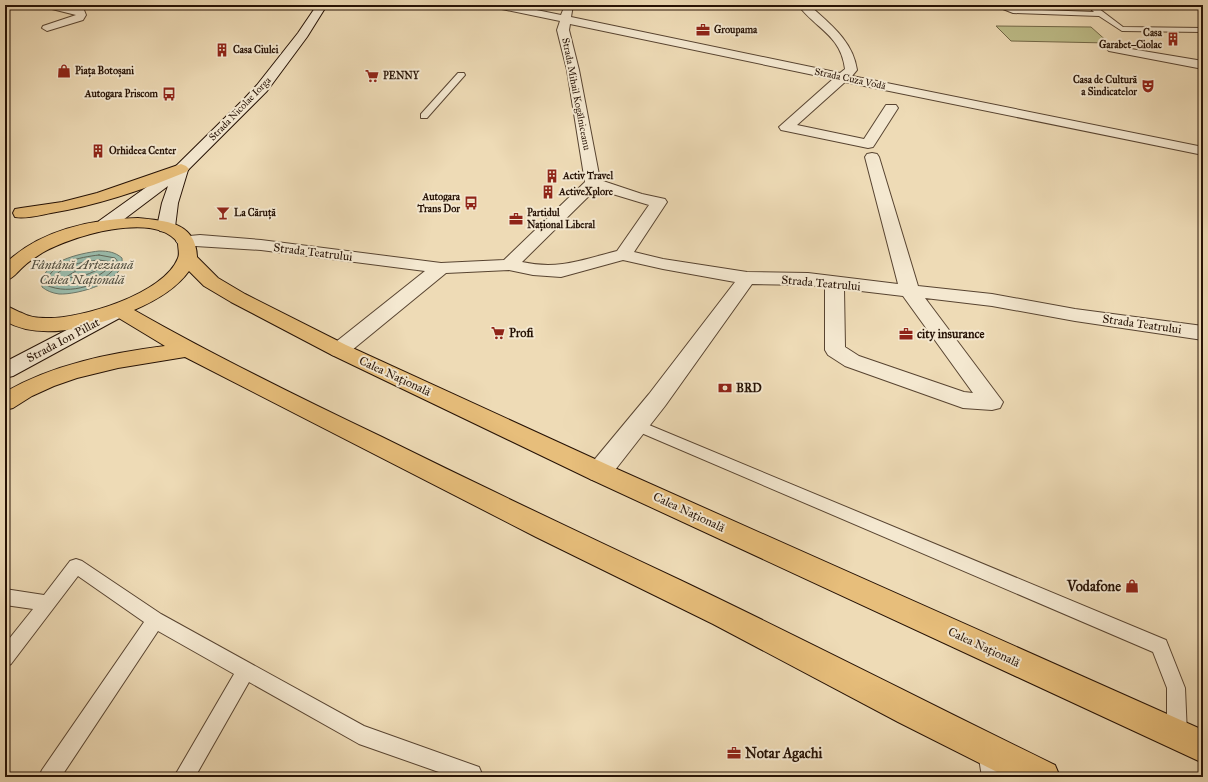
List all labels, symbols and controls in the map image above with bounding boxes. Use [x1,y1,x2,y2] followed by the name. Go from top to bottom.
[695,22,711,38] office icon: Groupama
[714,24,758,37] place label: Groupama
[1099,27,1163,51] place label: Casa Garabet–Ciolac
[1165,31,1181,47] building icon: Casa Garabet–Ciolac
[559,37,593,152] street label: Strada Mihail Kogălniceanu
[214,42,230,58] building icon: Casa Ciulei
[233,44,279,56] place label: Casa Ciulei
[56,63,72,79] shop icon: Piața Botoșani
[75,65,134,78] place label: Piața Botoșani
[813,66,887,93] street label: Strada Cuza Vodă
[364,68,380,84] supermarket icon: PENNY
[383,70,420,82] place label: PENNY
[206,74,274,143] street label: Strada Nicolae Iorga
[1073,74,1138,98] place label: Casa de Cultură a Sindicatelor
[1140,78,1156,94] theatre icon: Casa de Cultură a Sindicatelor
[161,86,177,102] bus stop icon: Autogara Priscom
[84,88,159,100] place label: Autogara Priscom
[90,143,106,159] building icon: Orhideea Center
[109,145,176,157] place label: Orhideea Center
[544,168,560,184] building icon: Activ Travel
[562,170,613,182] place label: Activ Travel
[540,184,556,200] building icon: ActiveXplore
[558,186,614,199] place label: ActiveXplore
[416,191,461,215] place label: Autogara Trans Dor
[463,195,479,211] bus stop icon: Autogara Trans Dor
[215,205,231,221] bar icon: La Căruță
[234,207,276,220] place label: La Căruță
[527,207,595,232] place label: Partidul Național Liberal
[508,211,524,227] office icon: Partidul Național Liberal
[273,240,354,264] street label: Strada Teatrului
[30,257,134,288] water label: Fântână Arteziană Calea Națională
[781,273,862,294] street label: Strada Teatrului
[1102,312,1183,337] street label: Strada Teatrului
[24,315,102,365] street label: Strada Ion Pillat
[490,325,506,341] supermarket icon: Profi
[509,326,534,340] place label: Profi
[898,326,914,342] office icon: city insurance
[917,327,984,342] place label: city insurance
[357,353,434,399] street label: Calea Națională
[717,380,733,396] bank icon: BRD
[736,381,762,395] place label: BRD
[651,489,728,535] street label: Calea Națională
[1066,578,1121,595] place label: Vodafone
[1124,578,1140,594] shop icon: Vodafone
[946,624,1023,670] street label: Calea Națională
[726,745,742,761] office icon: Notar Agachi
[745,745,822,763] place label: Notar Agachi

